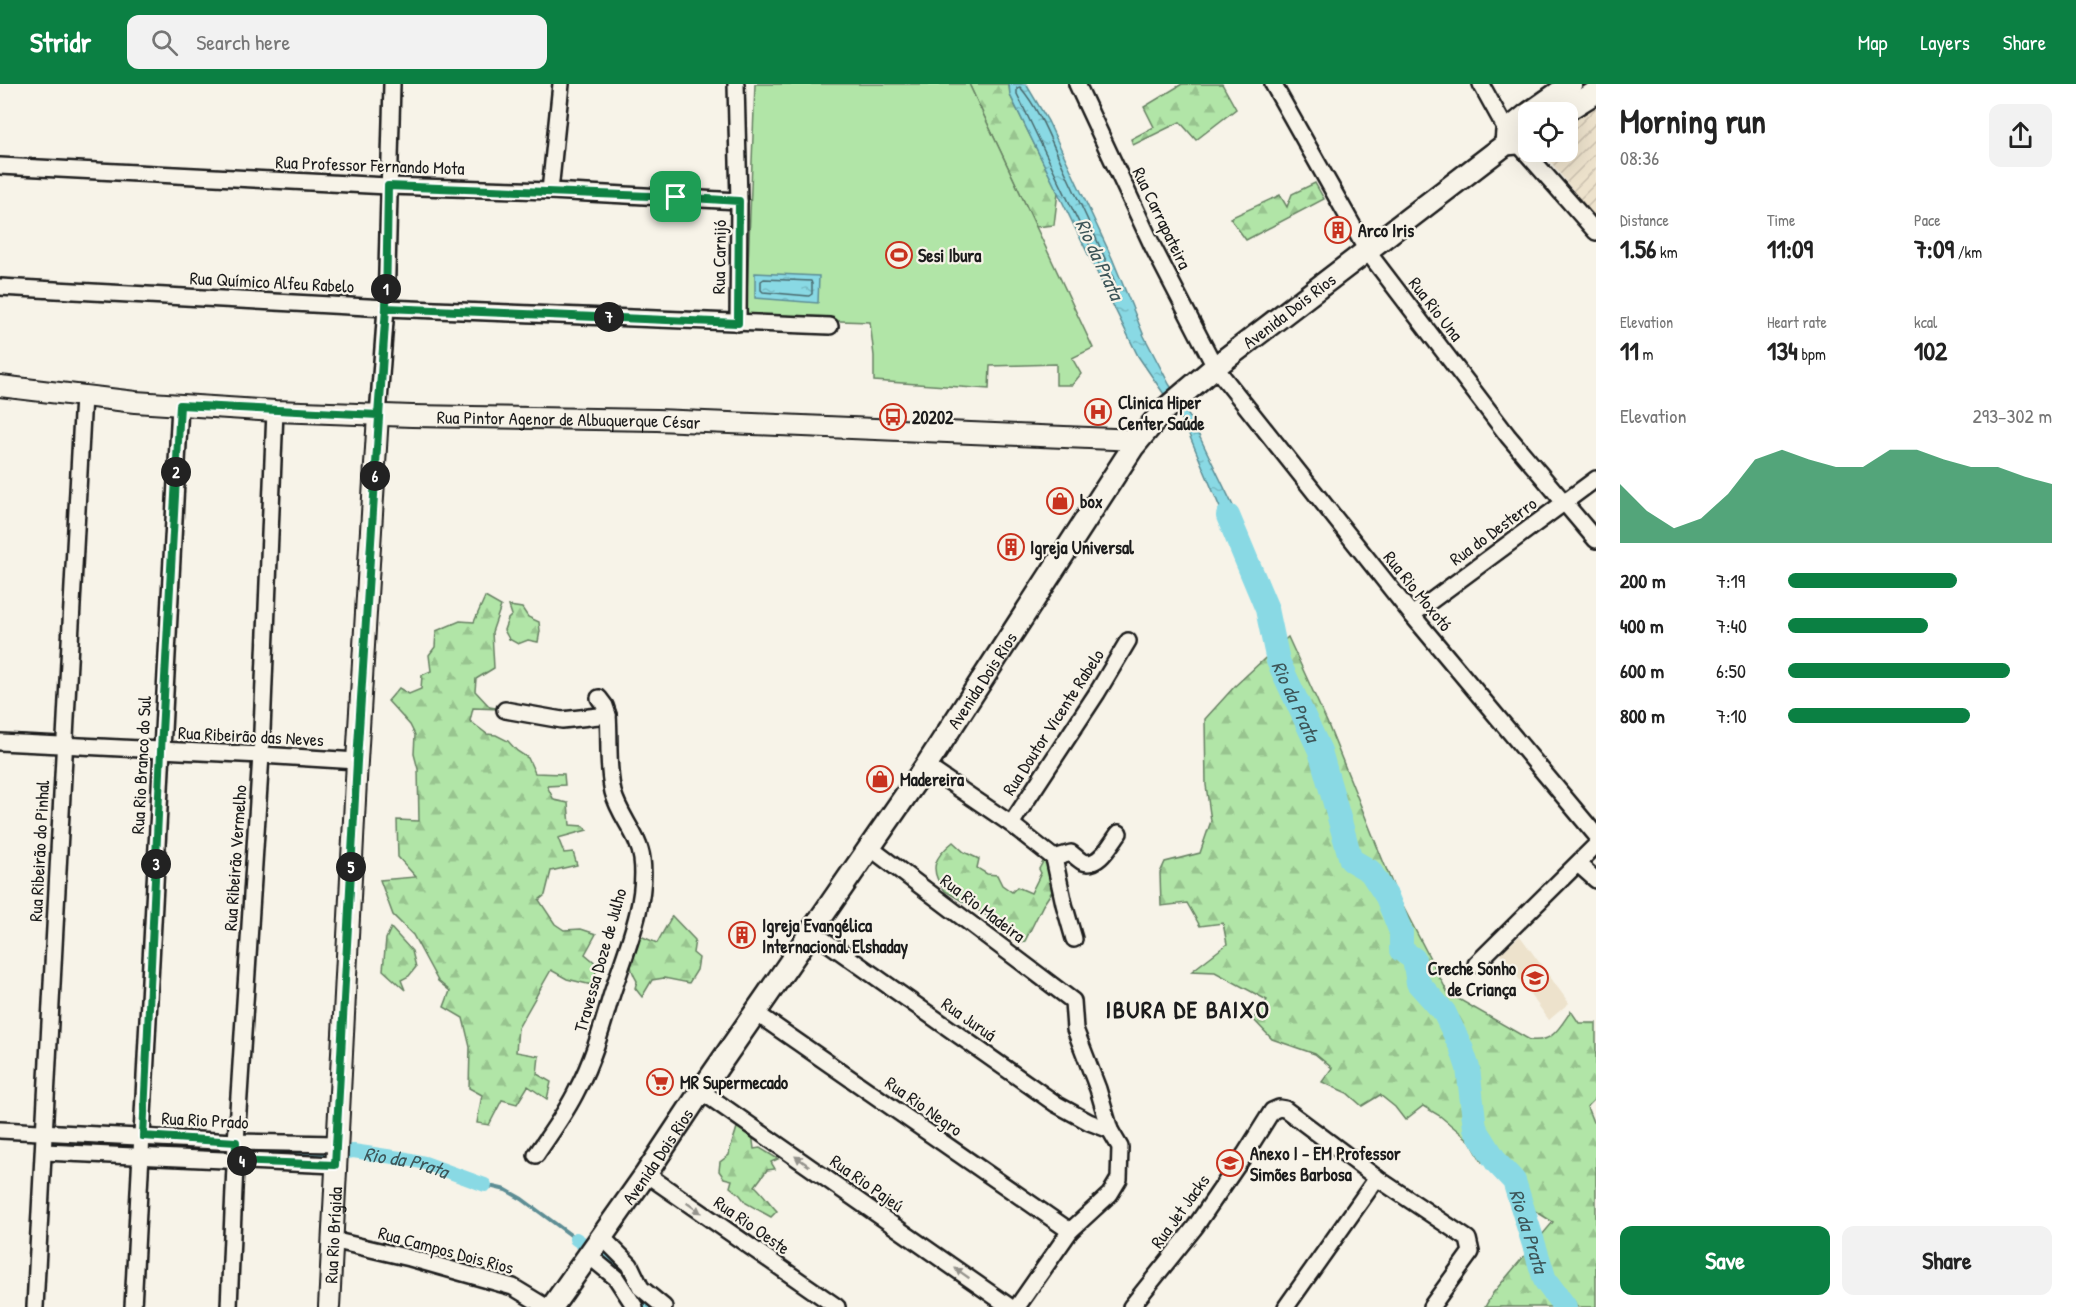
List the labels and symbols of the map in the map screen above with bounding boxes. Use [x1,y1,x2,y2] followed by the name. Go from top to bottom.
[275,149,465,181] street label: Rua Professor Fernando Mota
[1127,163,1197,273] street label: Rua Carrapateira
[650,171,701,222] pin
[1070,214,1131,306] water label: Rio da Prata
[1323,215,1353,245] building icon: Arco Iris
[1358,218,1414,243] place label: Arco Iris
[706,220,732,294] street label: Rua Carnijó
[884,240,914,270] sports icon: Sesi Ibura
[918,243,982,268] place label: Sesi Ibura
[189,265,355,299] street label: Rua Químico Alfeu Rabelo
[1237,267,1341,354] street label: Avenida Dois Rios
[1403,272,1469,346] street label: Rua Rio Una
[371,274,401,304] pin: 1
[594,302,624,332] pin: 7
[1118,390,1205,436] place label: Clinica Hiper Center Saúde
[1083,397,1113,427] hospital icon: Clinica Hiper Center Saúde
[878,402,908,432] bus stop icon: 20202
[437,404,701,434] street label: Rua Pintor Agenor de Albuquerque César
[912,405,954,430] place label: 20202
[161,457,191,487] pin: 2
[360,461,390,491] pin: 6
[1045,486,1075,516] shop icon: box
[1080,489,1103,514] place label: box
[1444,491,1542,571] street label: Rua do Desterro
[996,532,1026,562] building icon: Igreja Universal
[1030,535,1135,561] place label: Igreja Universal
[1378,545,1458,637] street label: Rua Rio Moxotó
[941,627,1022,734] street label: Avenida Dois Rios
[996,644,1110,800] street label: Rua Doutor Vicente Rabelo
[1266,656,1328,748] water label: Rio da Prata
[125,695,157,835] street label: Rua Rio Branco do Sul
[177,720,325,752] street label: Rua Ribeirão das Neves
[865,764,895,794] shop icon: Madereira
[900,767,965,792] place label: Madereira
[23,780,55,922] street label: Rua Ribeirão do Pinhal
[217,784,253,932] street label: Rua Ribeirão Vermelho
[141,849,171,879] pin: 3
[336,852,366,882] pin: 5
[935,868,1031,948] street label: Rua Rio Madeira
[568,885,632,1035] street label: Travessa Doze de Julho
[762,913,909,960] place label: Igreja Evangélica Internacional Elshaday
[727,920,757,950] building icon: Igreja Evangélica Internacional Elshaday
[1428,956,1517,1002] place label: Creche Sonho de Criança
[1520,963,1550,993] school or university icon: Creche Sonho de Criança
[937,991,1001,1047] street label: Rua Juruá
[1106,993,1270,1025] district label: IBURA DE BAIXO
[645,1067,675,1097] supermarket icon: MR Supermecado
[680,1070,789,1096] place label: MR Supermecado
[880,1070,968,1142] street label: Rua Rio Negro
[616,1103,699,1209] street label: Avenida Dois Rios
[161,1105,249,1135] street label: Rua Rio Prado
[362,1139,455,1185] water label: Rio da Prata
[1250,1141,1401,1187] place label: Anexo I - EM Professor Simões Barbosa
[227,1146,257,1176] pin: 4
[1215,1148,1245,1178] school or university icon: Anexo I - EM Professor Simões Barbosa
[825,1149,909,1217] street label: Rua Rio Pajeú
[794,1156,810,1167] one-way arrow
[1145,1169,1215,1253] street label: Rua Jet Jacks
[1504,1185,1556,1278] water label: Rio da Prata
[318,1186,348,1284] street label: Rua Rio Brígida
[709,1190,795,1260] street label: Rua Rio Oeste
[686,1202,702,1213] one-way arrow
[376,1220,516,1280] street label: Rua Campos Dois Rios
[954,1267,970,1279] one-way arrow

